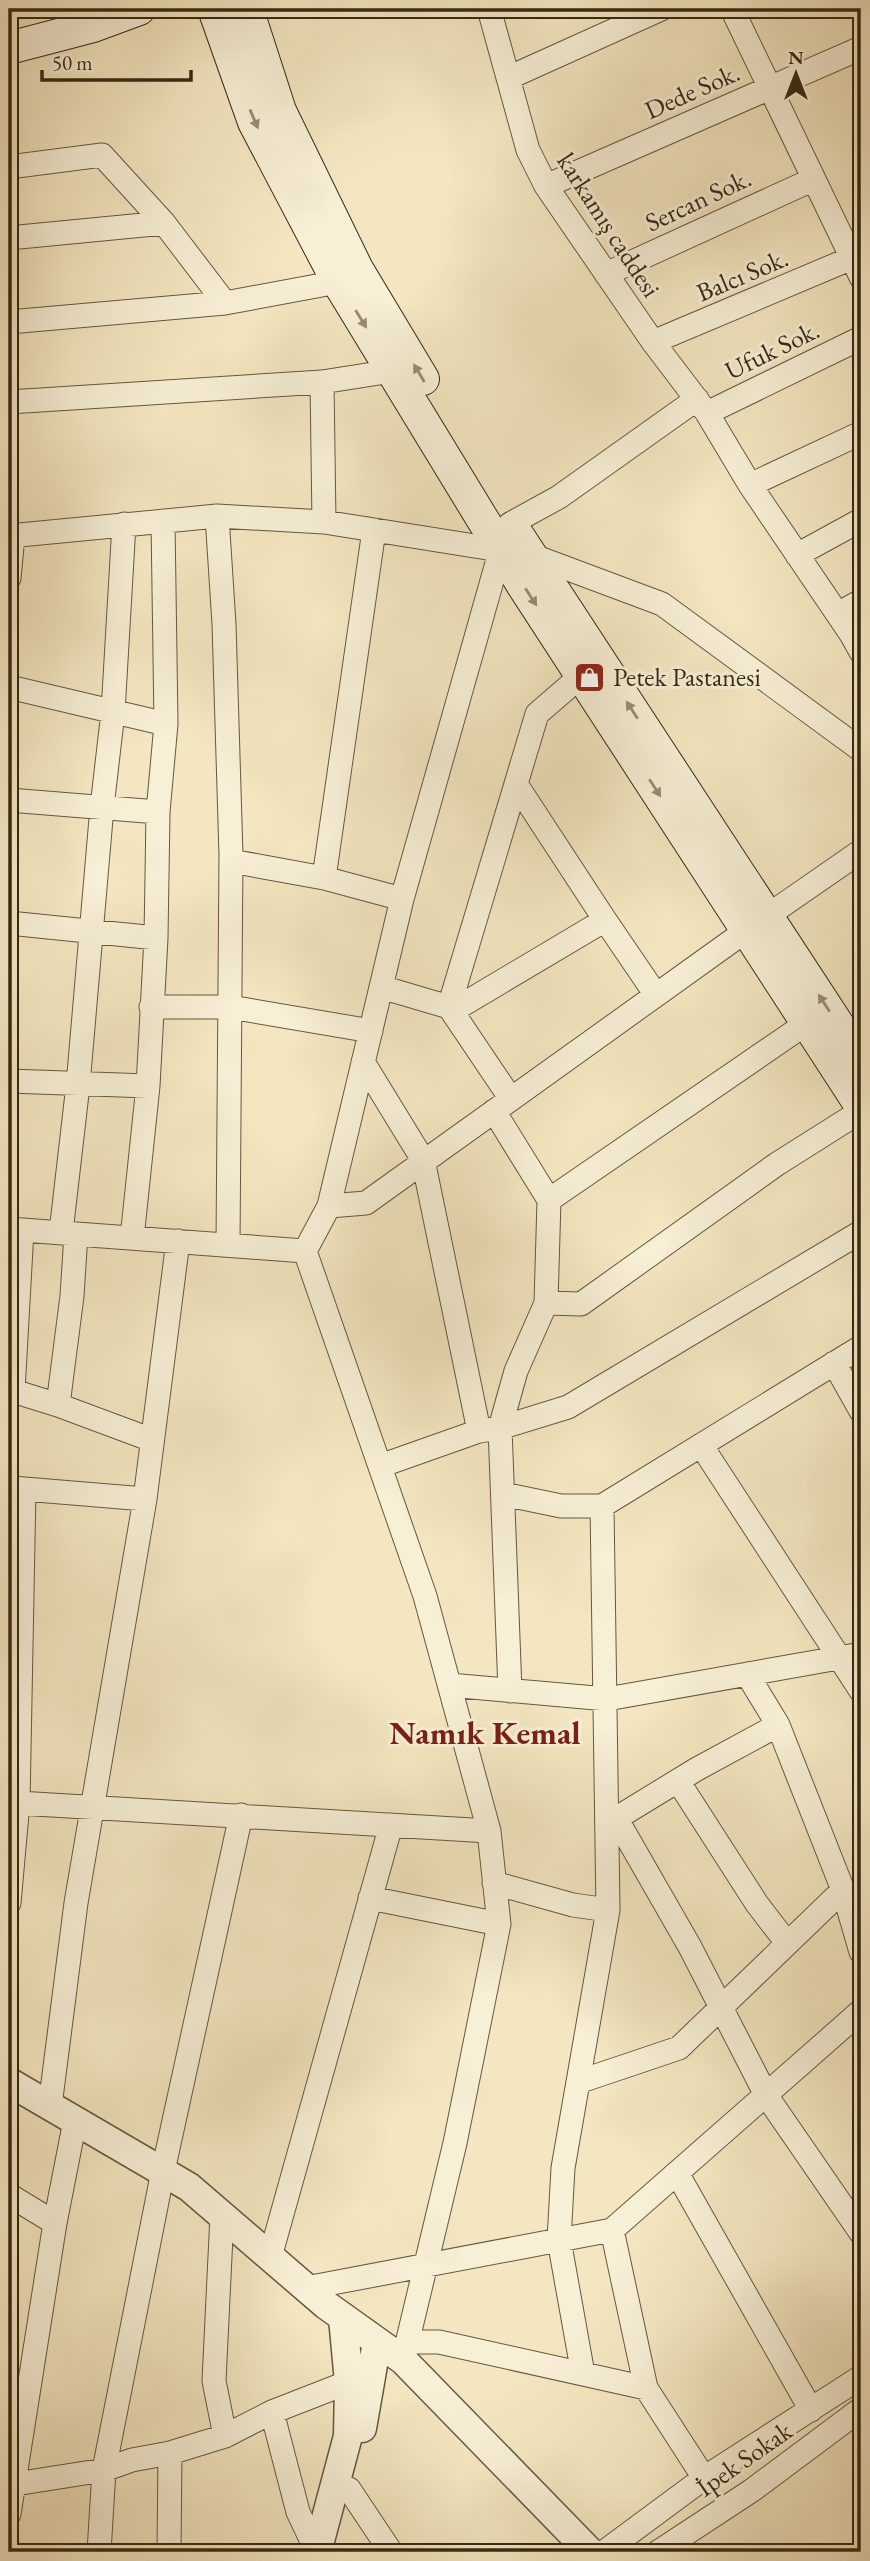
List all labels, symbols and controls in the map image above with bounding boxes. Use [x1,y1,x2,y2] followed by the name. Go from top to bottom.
[42,38,191,82] scale bar
[762,38,832,108] north arrow
[788,45,804,70] text: N
[52,49,93,76] text: 50 m
[639,55,745,127] street label: Dede Sok.
[248,109,259,130] one-way arrow
[550,146,668,304] street label: karkamış caddesi
[640,161,756,239] street label: Sercan Sok.
[691,241,793,309] street label: Balcı Sok.
[354,310,367,329] one-way arrow
[719,313,825,387] street label: Ufuk Sok.
[413,364,425,383] one-way arrow
[524,588,538,606] one-way arrow
[573,660,607,694] shop icon: Petek Pastanesi
[613,660,761,694] place label: Petek Pastanesi
[626,700,639,720] one-way arrow
[648,778,661,797] one-way arrow
[817,994,831,1012] one-way arrow
[389,1711,581,1754] district label: Namık Kemal
[690,2413,799,2504] street label: İpek Sokak

